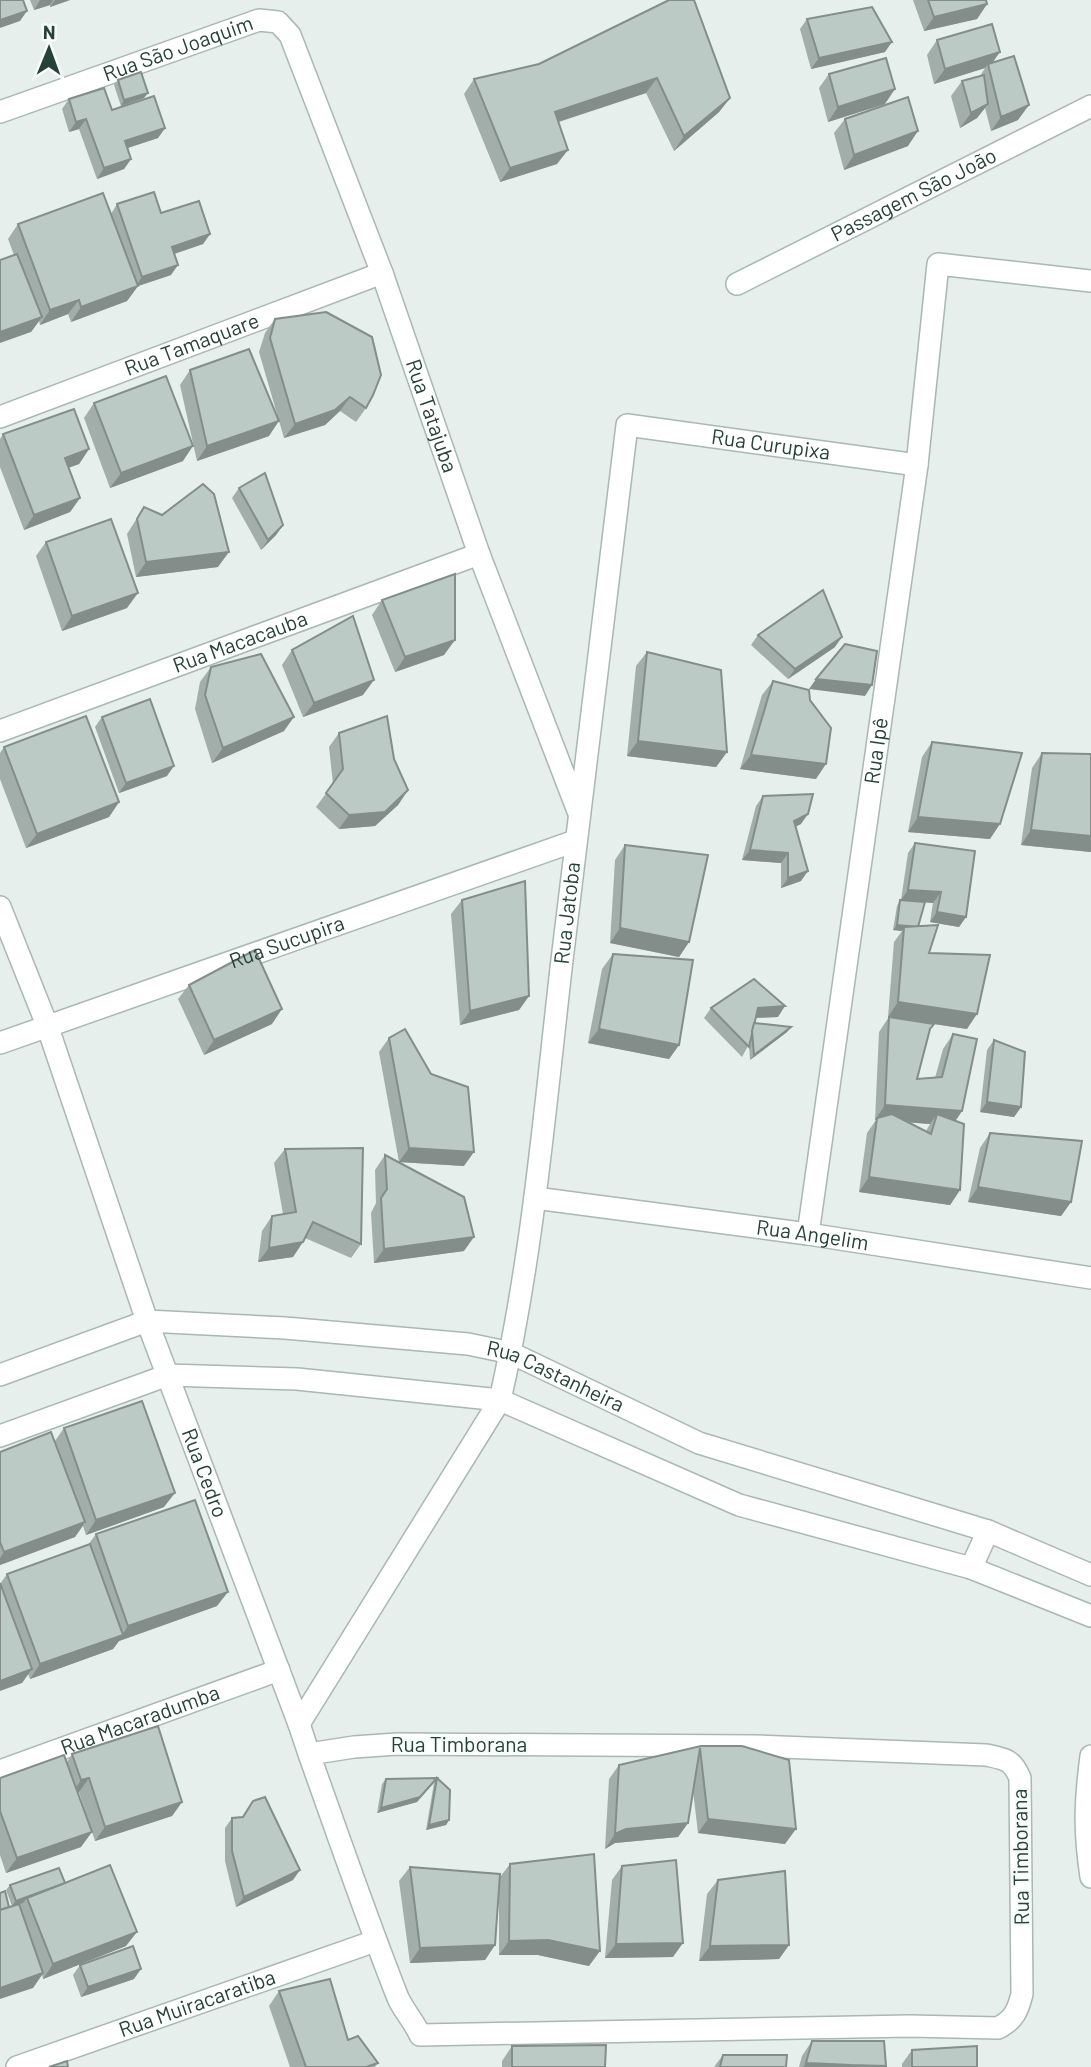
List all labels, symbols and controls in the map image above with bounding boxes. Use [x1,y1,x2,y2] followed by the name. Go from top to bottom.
[99,9,256,85] street label: Rua São Joaquim
[14,14,84,84] north arrow
[43,20,56,43] text: N
[826,142,1000,246] street label: Passagem São João
[120,307,262,380] street label: Rua Tamaquare
[402,355,464,475] street label: Rua Tatajuba
[710,423,832,464] street label: Rua Curupixa
[169,605,310,677] street label: Rua Macacauba
[858,716,892,786] street label: Rua Ipê
[548,860,584,966] street label: Rua Jatoba
[226,909,347,973] street label: Rua Sucupira
[755,1213,871,1254] street label: Rua Angelim
[485,1334,629,1416] street label: Rua Castanheira
[178,1424,234,1521] street label: Rua Cedro
[57,1679,222,1759] street label: Rua Macaradumba
[391,1731,527,1756] street label: Rua Timborana
[1006,1789,1033,1926] street label: Rua Timborana
[115,1963,278,2041] street label: Rua Muiracaratiba

